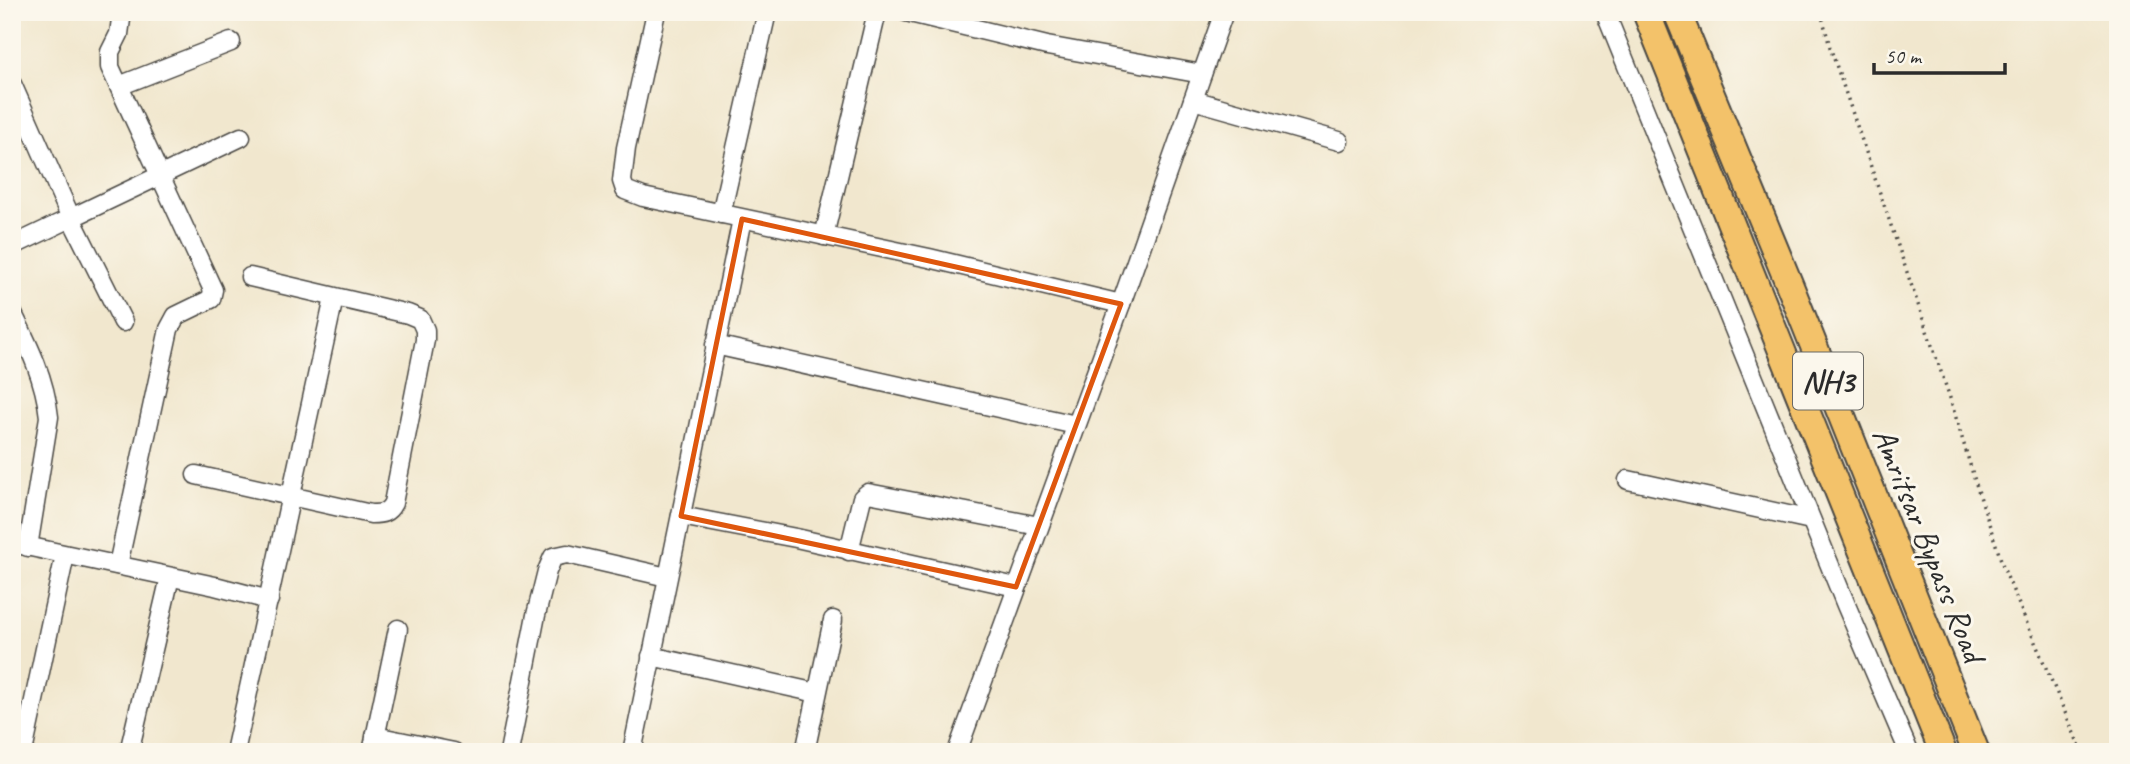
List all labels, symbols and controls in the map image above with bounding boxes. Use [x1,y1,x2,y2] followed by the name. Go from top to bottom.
[1874,32,2006,76] scale bar
[1885,43,1923,69] text: 50 m
[1793,352,1863,410] road number: NH3
[1863,421,1997,672] street label: Amritsar Bypass Road

